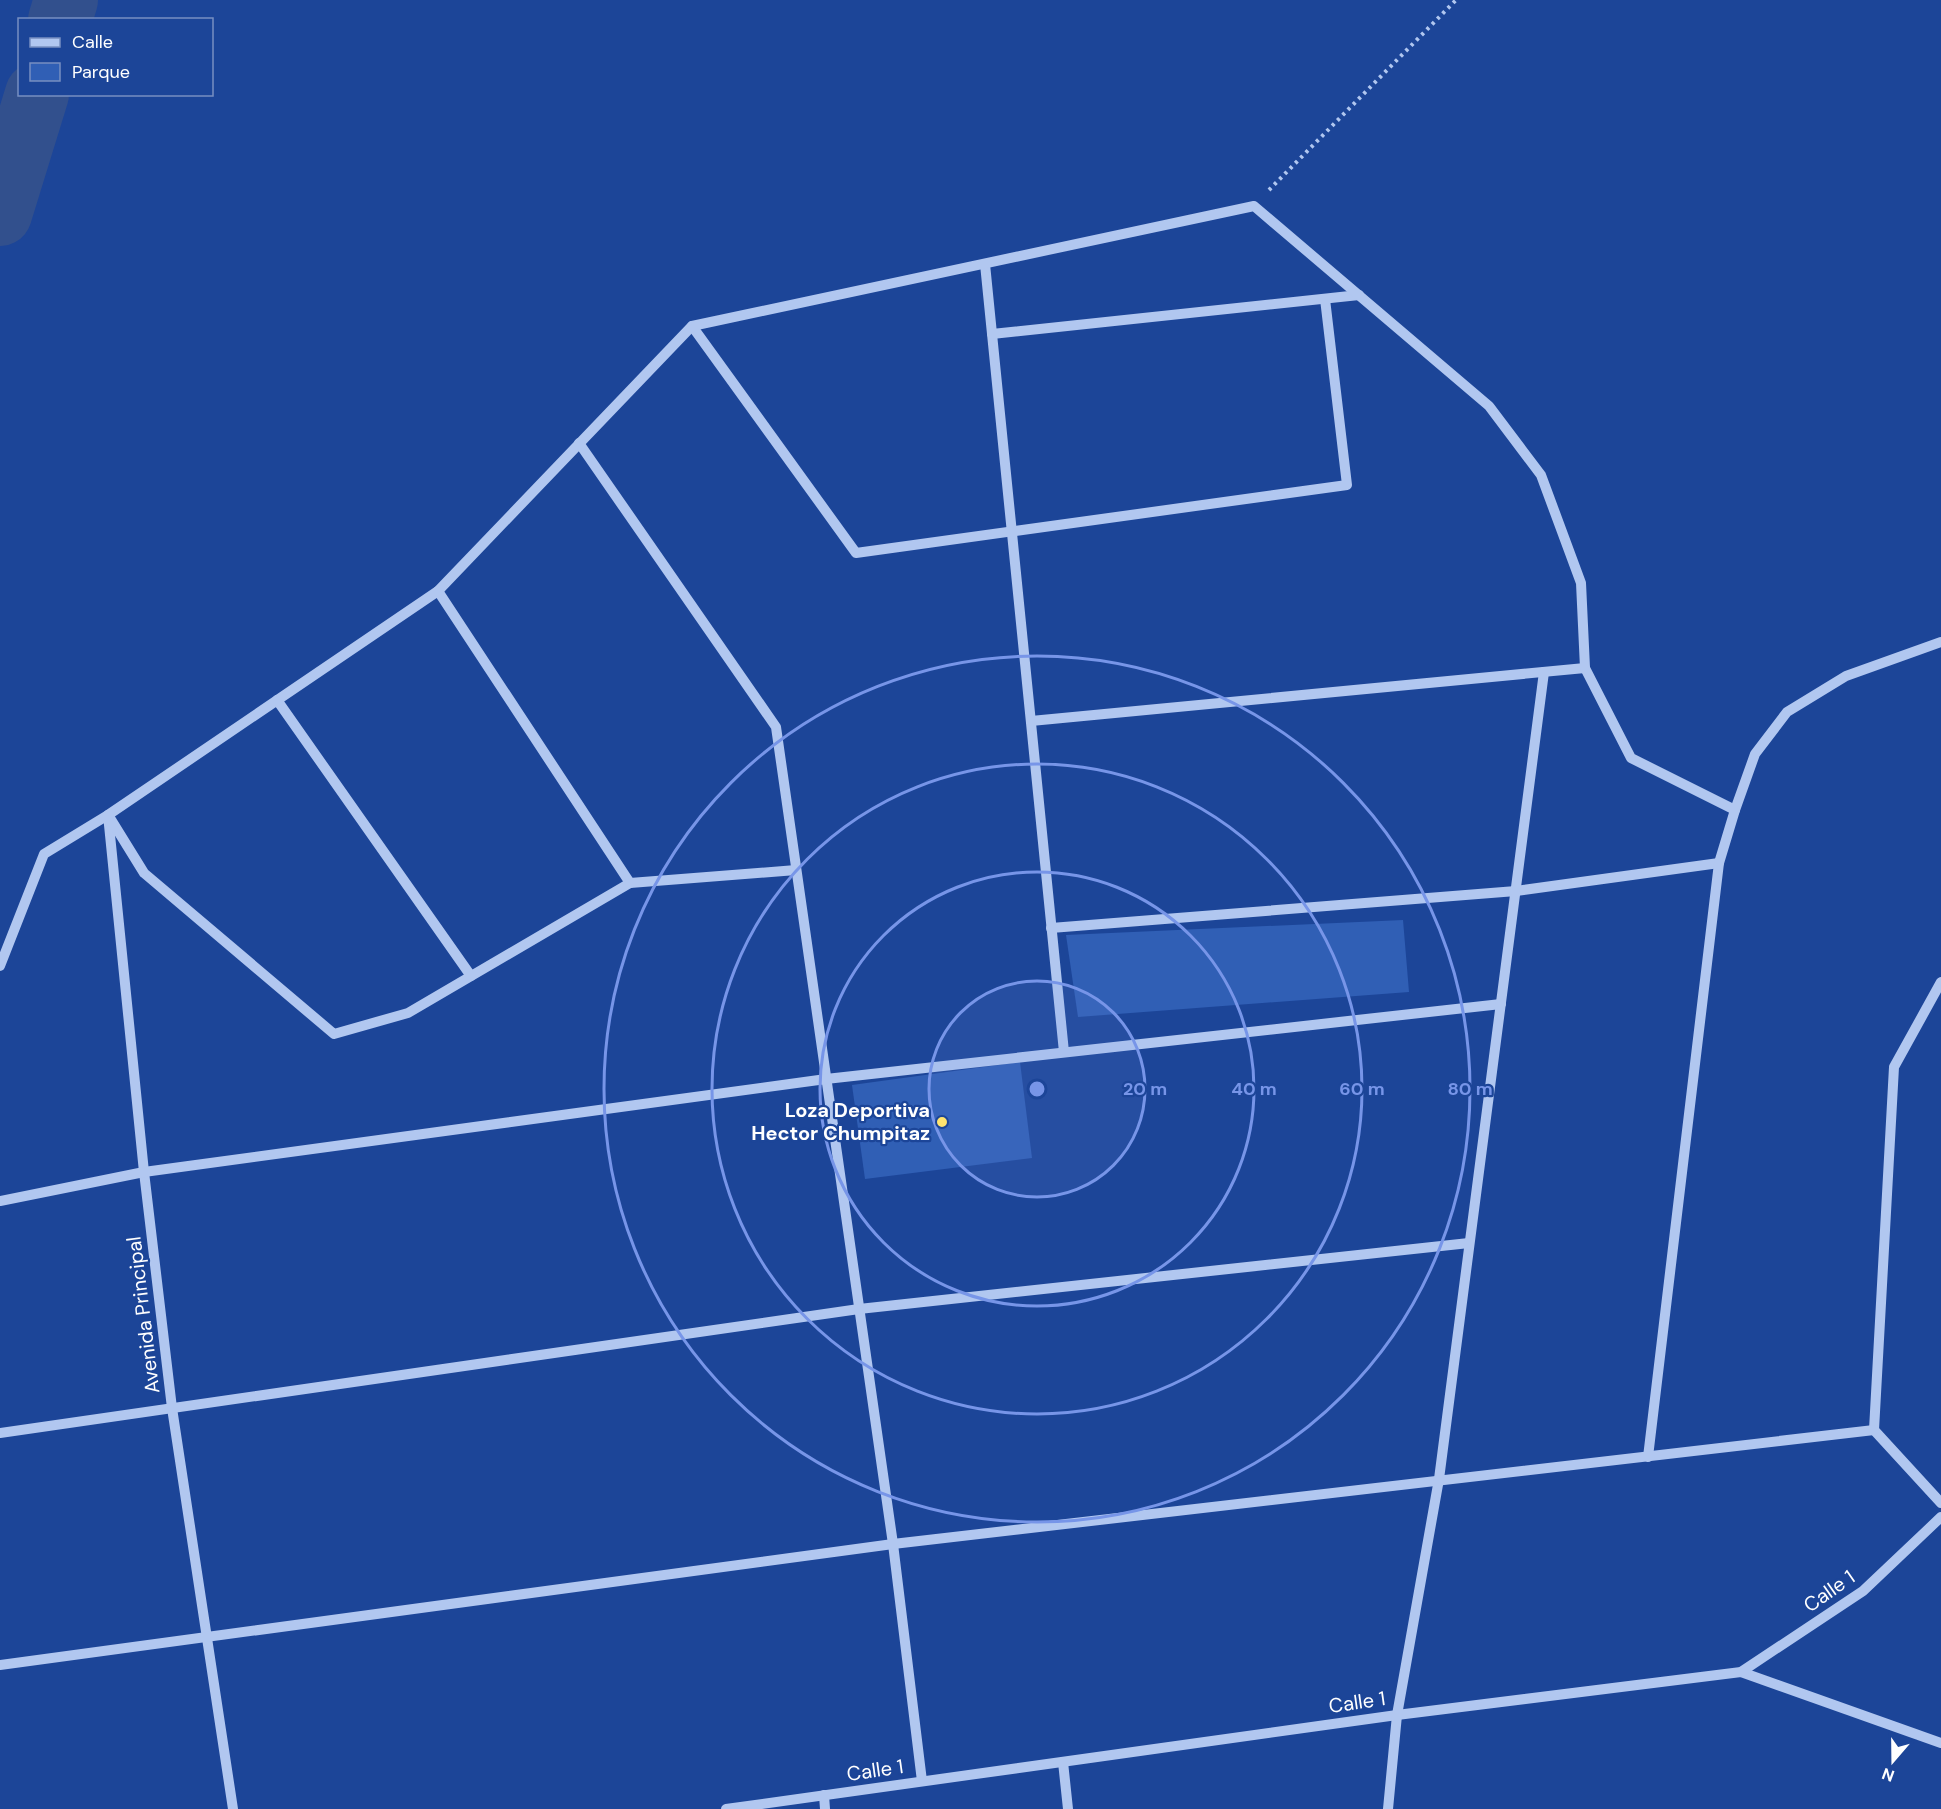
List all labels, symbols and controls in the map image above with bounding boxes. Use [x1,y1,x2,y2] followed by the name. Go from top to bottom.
[18,18,213,96] legend
[72,30,113,54] text: Calle
[72,60,130,84] text: Parque
[1123,1077,1167,1101] text: 20 m
[1231,1077,1277,1101] text: 40 m
[1339,1077,1385,1101] text: 60 m
[1447,1077,1493,1101] text: 80 m
[1027,1079,1047,1099] centre of rings
[751,1097,930,1146] place label: Loza Deportiva Hector Chumpitaz
[935,1115,949,1129] marker: Loza Deportiva Hector Chumpitaz
[120,1235,166,1395] street label: Avenida Principal
[1798,1564,1860,1618] street label: Calle 1
[1327,1685,1387,1719] street label: Calle 1
[1863,1731,1923,1791] north arrow
[845,1753,905,1787] street label: Calle 1
[1879,1763,1897,1786] text: N

